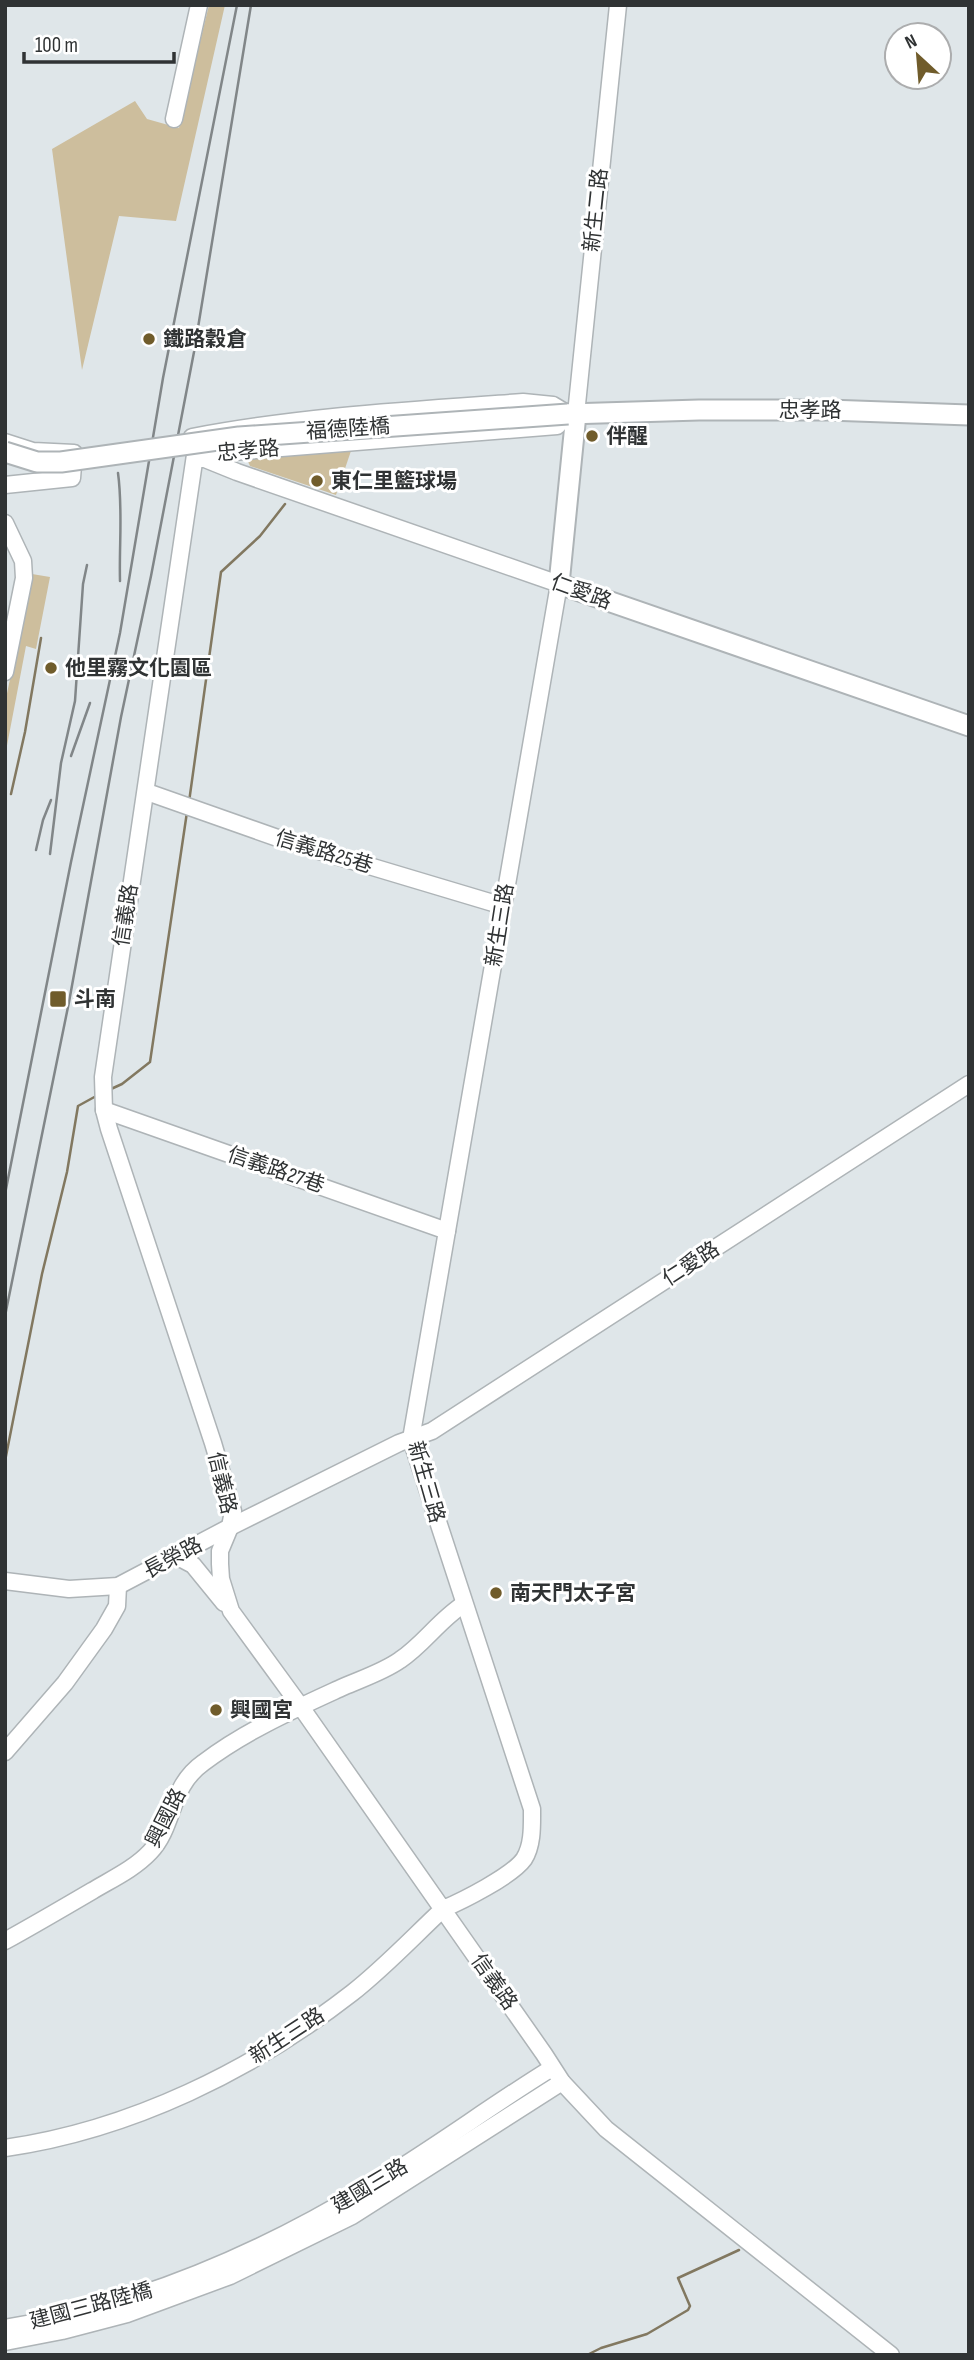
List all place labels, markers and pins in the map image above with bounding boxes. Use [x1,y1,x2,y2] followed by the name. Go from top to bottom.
[163,327,247,352] place label: 鐵路穀倉
[141,331,157,347] marker: 鐵路穀倉
[606,424,648,449] place label: 伴醒
[584,428,600,444] marker: 伴醒
[331,469,457,494] place label: 東仁里籃球場
[309,473,325,489] marker: 東仁里籃球場
[65,656,212,681] place label: 他里霧文化園區
[43,660,59,676] marker: 他里霧文化園區
[74,987,116,1012] place label: 斗南
[48,989,68,1009] marker: 斗南
[510,1581,636,1606] place label: 南天門太子宮
[488,1585,504,1601] marker: 南天門太子宮
[230,1698,293,1723] place label: 興國宮
[208,1702,224,1718] marker: 興國宮

